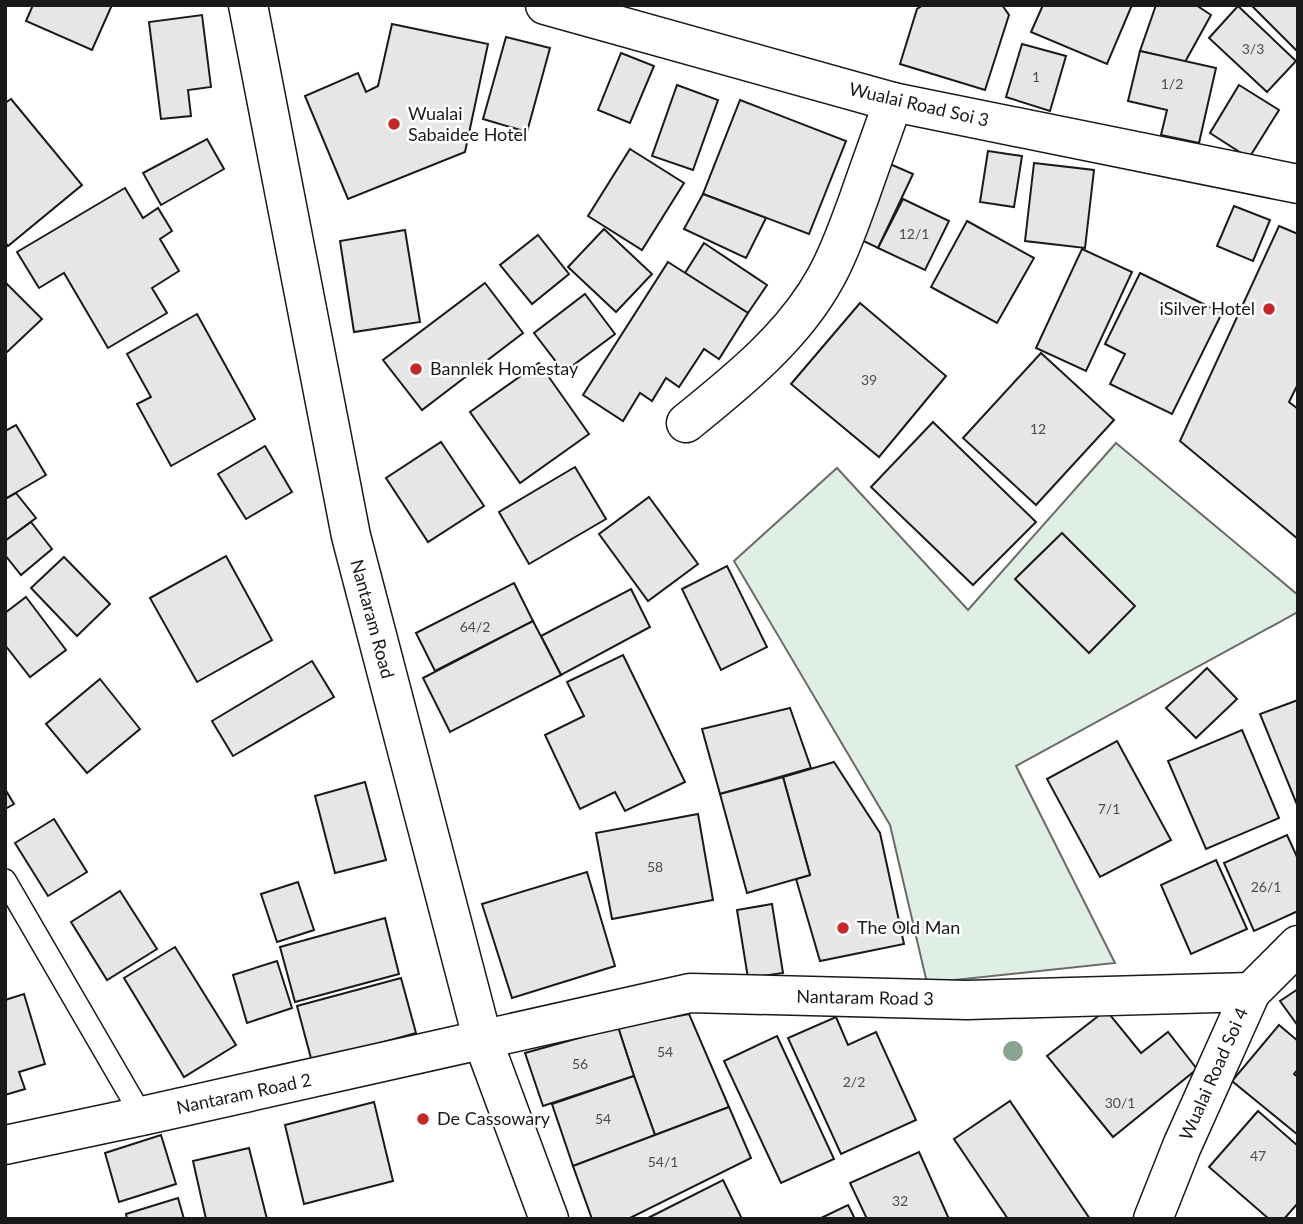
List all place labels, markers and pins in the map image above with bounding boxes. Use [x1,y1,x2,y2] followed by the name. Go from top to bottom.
[408,102,527,145] place label: Wualai Sabaidee Hotel
[386,116,402,132] marker: Wualai Sabaidee Hotel
[1160,297,1255,319] place label: iSilver Hotel
[1261,301,1277,317] marker: iSilver Hotel
[430,357,579,379] place label: Bannlek Homestay
[408,361,424,377] marker: Bannlek Homestay
[857,916,960,938] place label: The Old Man
[835,920,851,936] marker: The Old Man
[437,1107,551,1129] place label: De Cassowary
[415,1111,431,1127] marker: De Cassowary

